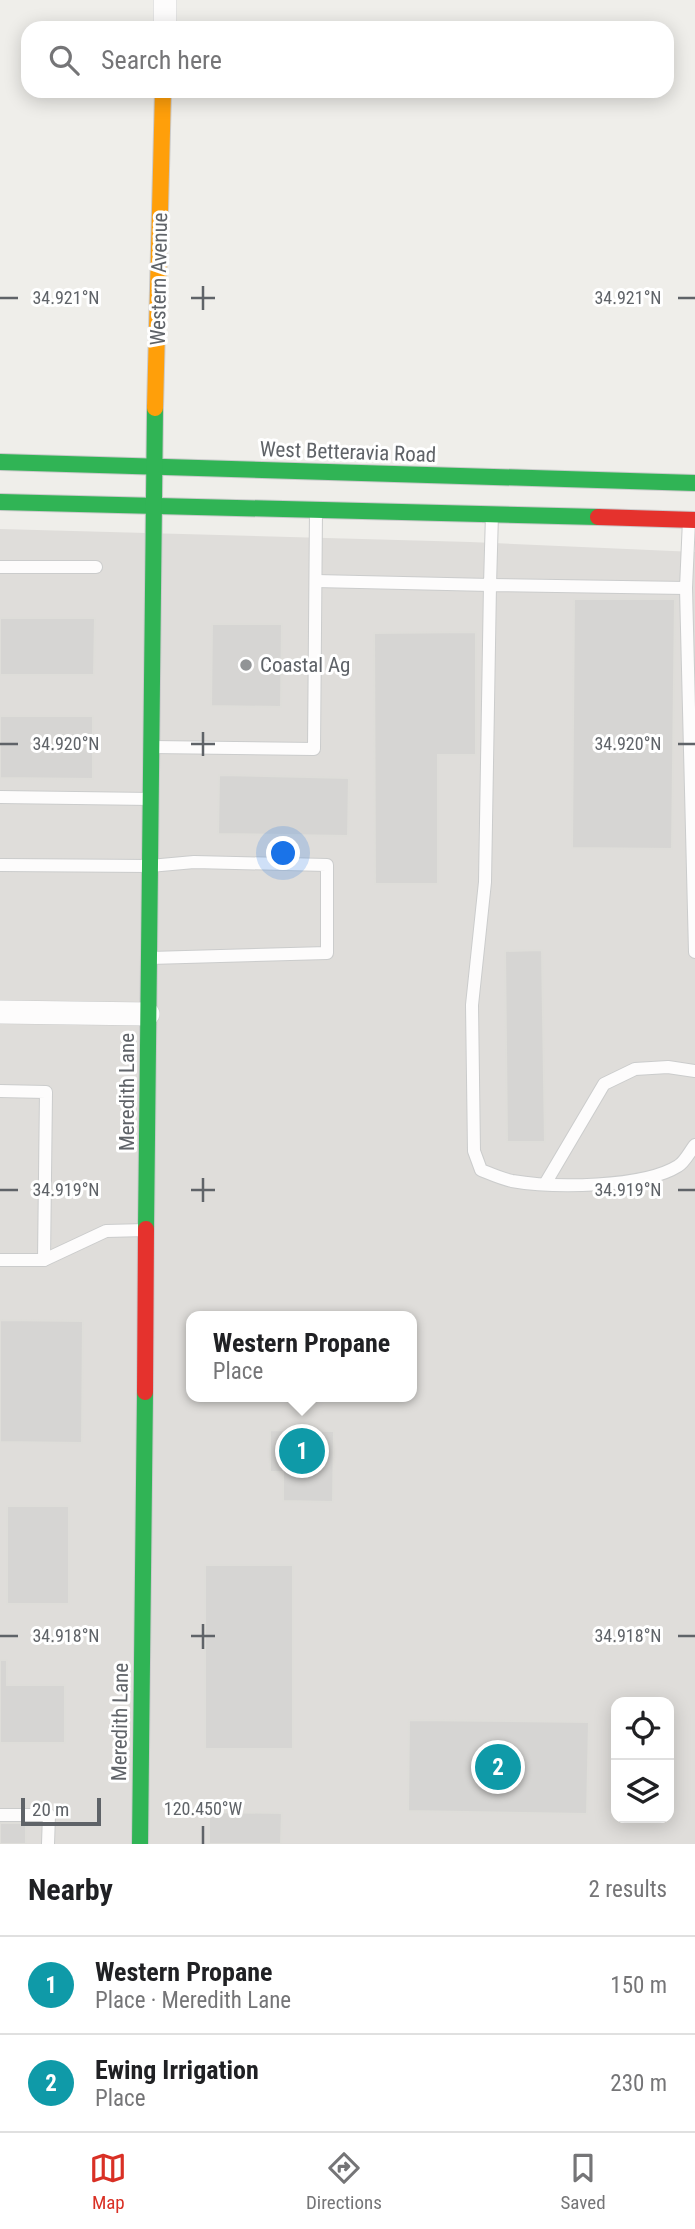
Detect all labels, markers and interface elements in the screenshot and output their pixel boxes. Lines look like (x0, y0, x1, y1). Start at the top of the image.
search box (21, 21, 674, 98)
icon: search (45, 41, 83, 79)
text: Search here (101, 45, 222, 75)
street label: Western Avenue (146, 212, 172, 346)
text: 34.921°N (32, 287, 100, 308)
text: 34.921°N (594, 287, 662, 308)
street label: West Betteravia Road (259, 437, 437, 467)
place label: Coastal Ag (260, 653, 350, 677)
marker: Coastal Ag (238, 657, 254, 673)
text: 34.920°N (32, 733, 100, 754)
text: 34.920°N (594, 733, 662, 754)
your location (266, 836, 300, 870)
street label: Meredith Lane (115, 1033, 139, 1151)
text: 34.919°N (32, 1179, 100, 1200)
text: 34.919°N (594, 1179, 662, 1200)
popup (186, 1311, 417, 1402)
text: Western Propane (213, 1328, 390, 1358)
text: Place (213, 1358, 263, 1385)
pin: 1 (279, 1425, 325, 1477)
text: 34.918°N (32, 1625, 100, 1646)
text: 34.918°N (594, 1625, 662, 1646)
street label: Meredith Lane (107, 1663, 133, 1781)
map controls (611, 1697, 674, 1823)
button: locate (611, 1697, 674, 1760)
pin: 2 (475, 1741, 521, 1793)
button: layers (611, 1760, 674, 1823)
scale bar (21, 1795, 102, 1827)
text: 20 m (32, 1798, 69, 1821)
text: 120.450°W (164, 1798, 243, 1819)
text: Nearby (28, 1872, 113, 1907)
text: 2 results (589, 1876, 667, 1903)
text: Western Propane (95, 1957, 272, 1987)
text: 1 (45, 1972, 57, 1999)
text: 150 m (610, 1972, 667, 1999)
text: Place · Meredith Lane (95, 1987, 291, 2014)
text: Ewing Irrigation (95, 2055, 259, 2085)
text: 2 (45, 2070, 57, 2097)
text: 230 m (610, 2070, 667, 2097)
text: Place (95, 2085, 145, 2112)
tab: Map (89, 2149, 127, 2214)
tab: Directions (306, 2149, 382, 2214)
tab: Saved (560, 2149, 606, 2214)

